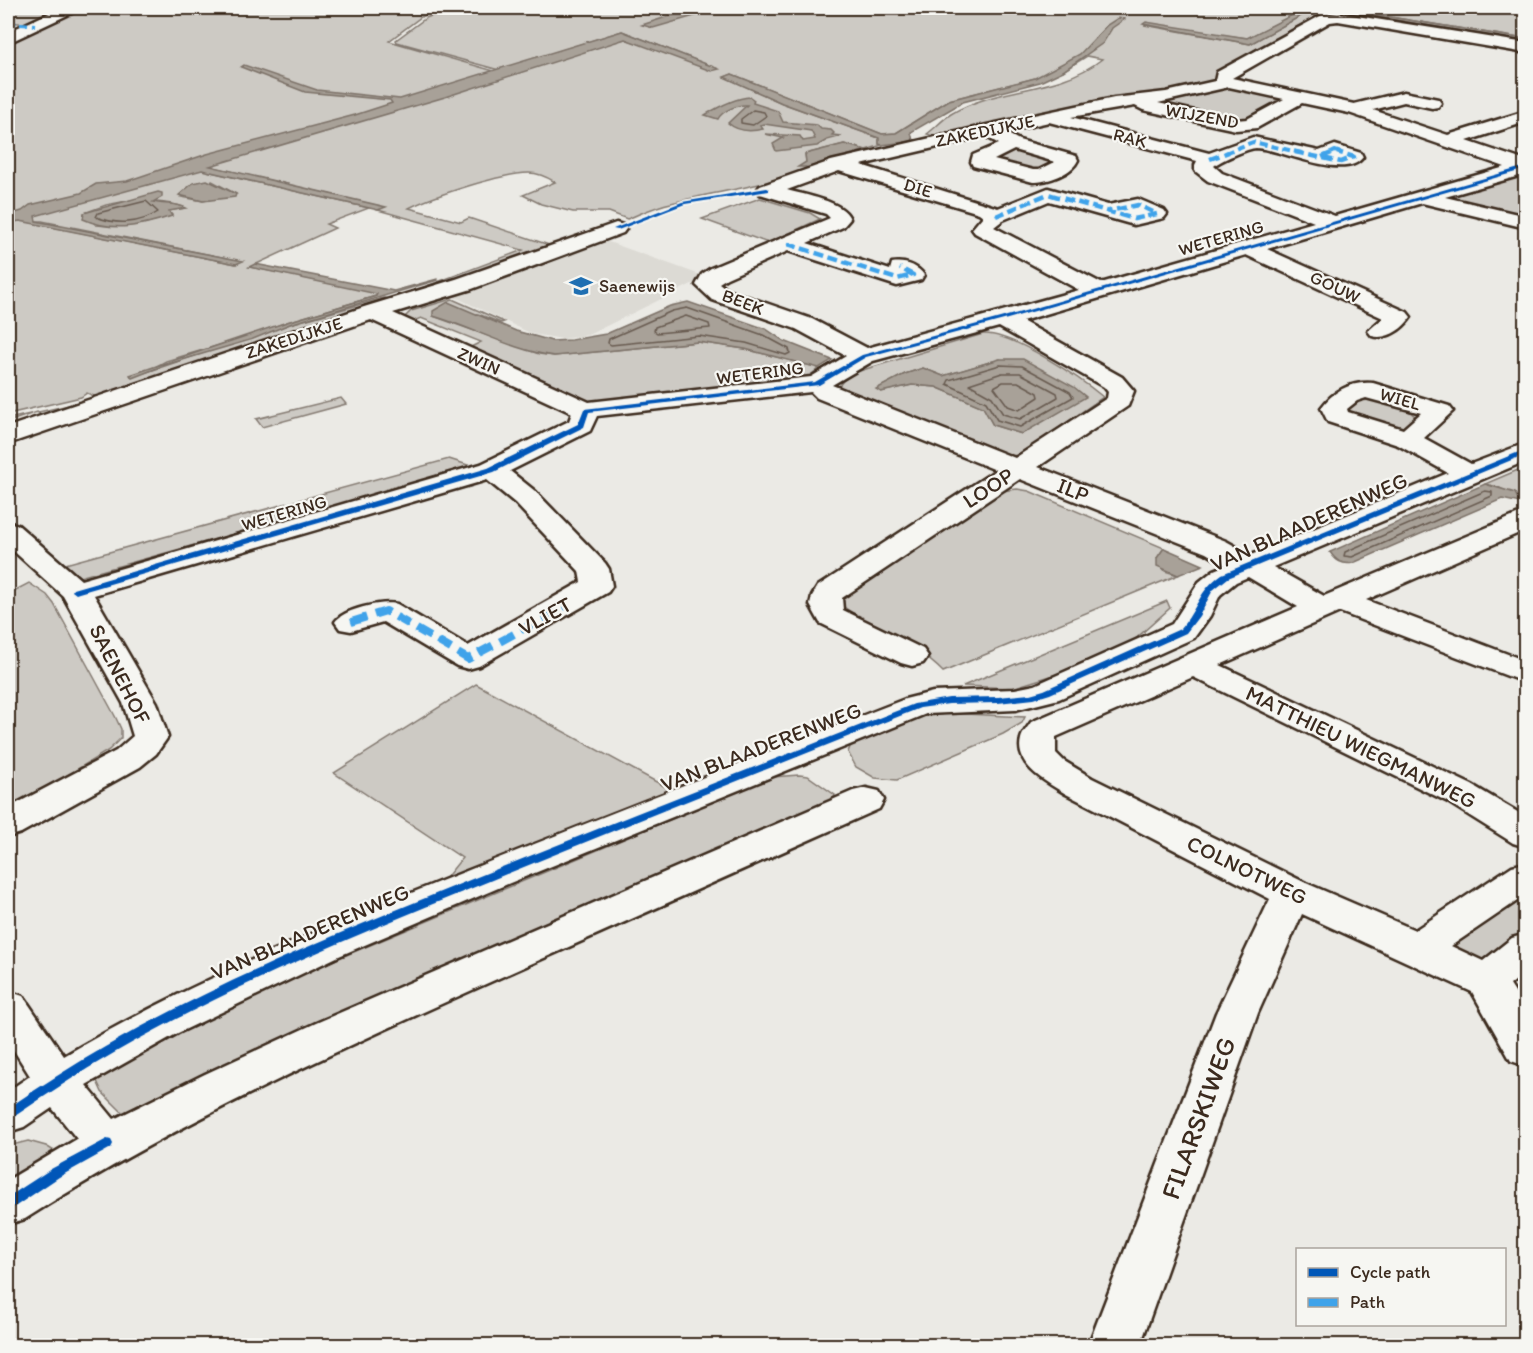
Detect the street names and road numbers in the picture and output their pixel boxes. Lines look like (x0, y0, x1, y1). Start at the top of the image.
street label: WIJZEND (1164, 99, 1240, 133)
street label: ZAKEDIJKJE (934, 110, 1037, 152)
street label: RAK (1111, 123, 1149, 153)
street label: DIE (901, 173, 935, 203)
street label: WETERING (1176, 215, 1266, 261)
street label: GOUW (1306, 266, 1364, 308)
street label: BEEK (719, 284, 767, 320)
street label: ZAKEDIJKJE (243, 312, 345, 364)
street label: ZWIN (454, 342, 504, 380)
street label: WETERING (715, 357, 805, 389)
street label: WIEL (1377, 383, 1423, 415)
street label: LOOP (957, 461, 1019, 514)
street label: VAN BLAADERENWEG (1206, 466, 1412, 578)
street label: ILP (1053, 472, 1093, 509)
street label: WETERING (239, 490, 329, 536)
street label: VLIET (514, 590, 577, 642)
street label: SAENEHOF (83, 620, 157, 729)
street label: MATTHIEU WIEGMANWEG (1241, 679, 1481, 815)
street label: VAN BLAADERENWEG (657, 696, 865, 798)
street label: COLNOTWEG (1182, 829, 1312, 911)
street label: VAN BLAADERENWEG (207, 878, 413, 986)
street label: FILARSKIWEG (1153, 1032, 1243, 1204)

